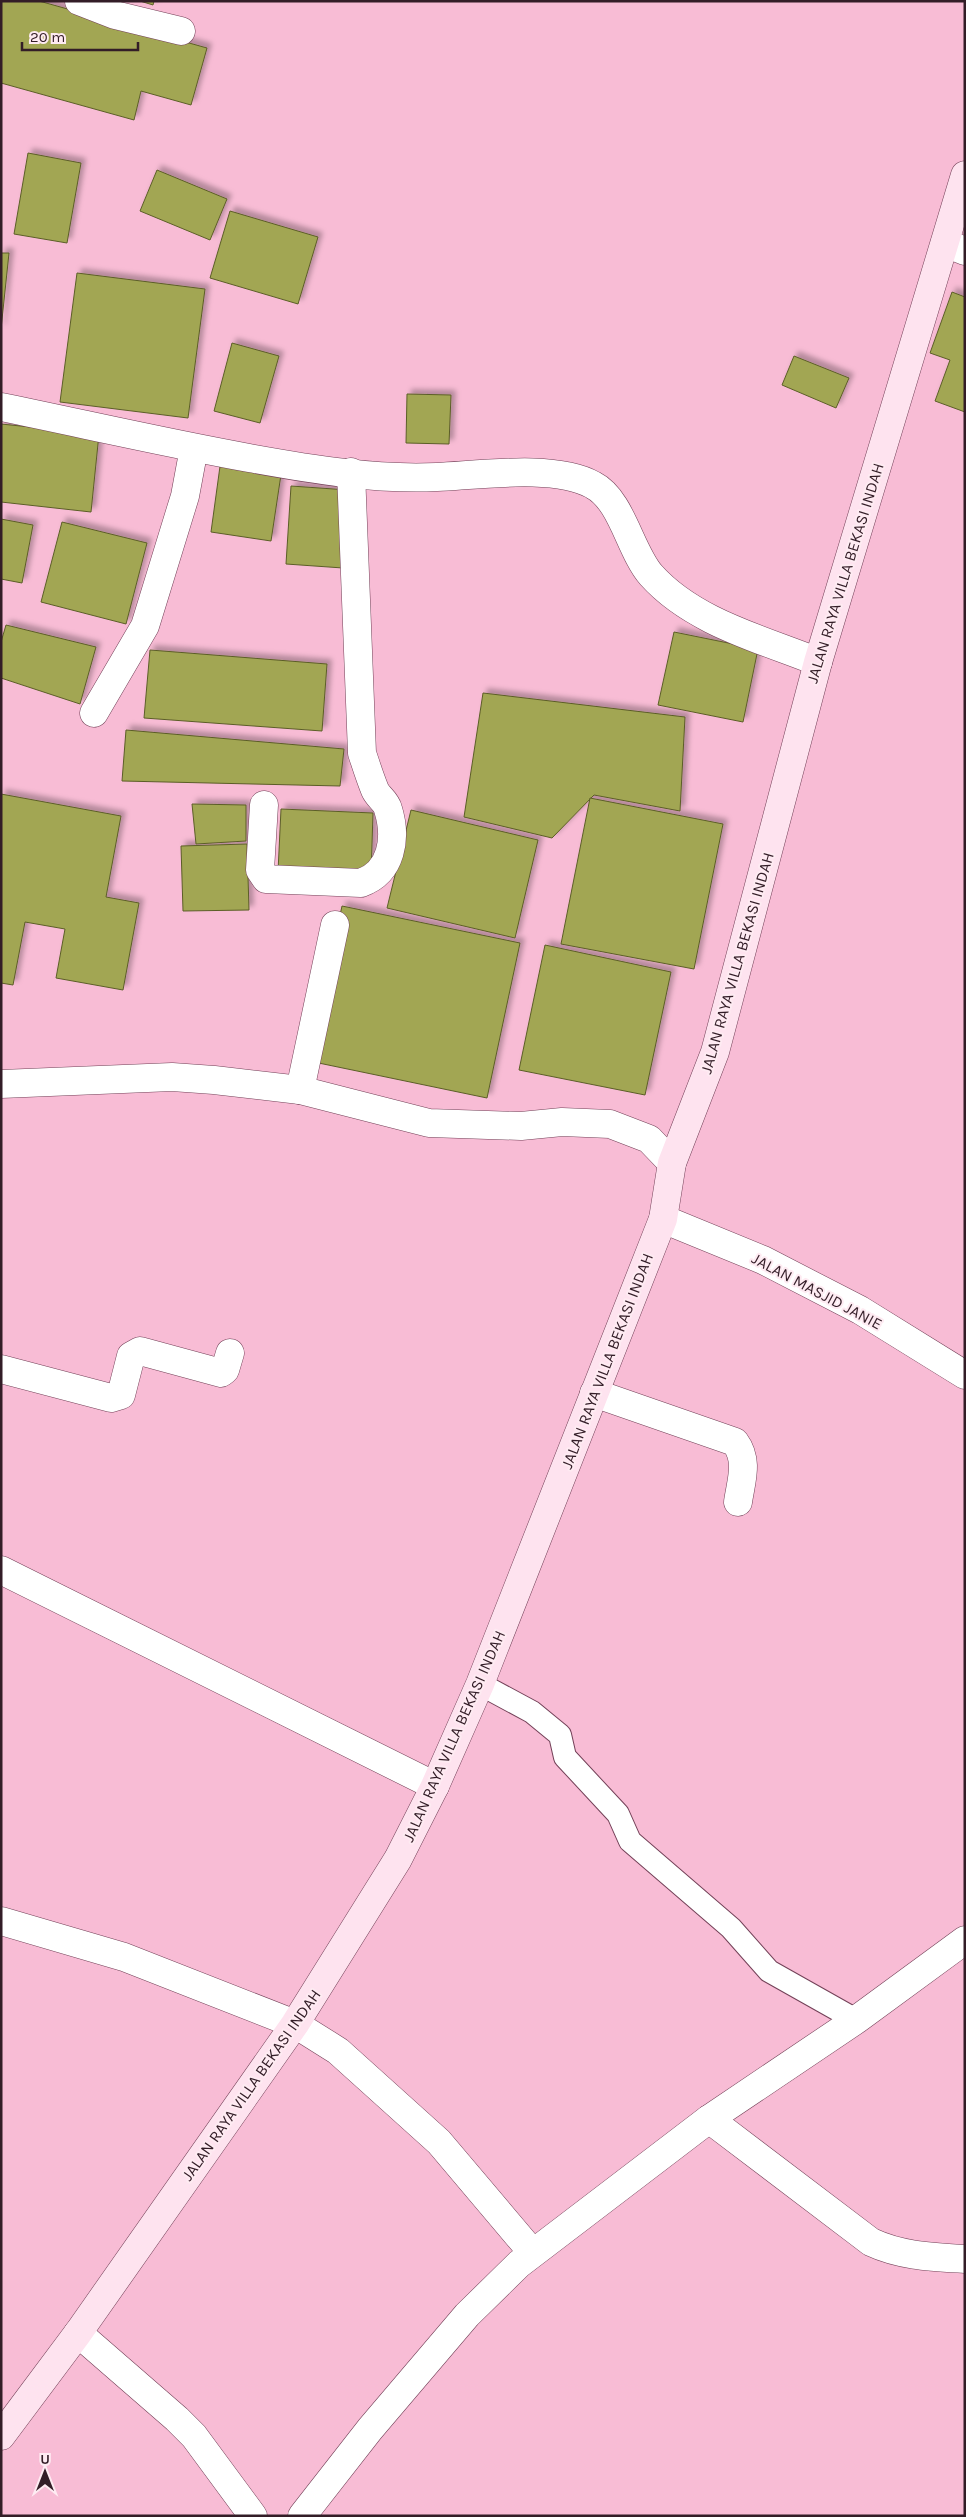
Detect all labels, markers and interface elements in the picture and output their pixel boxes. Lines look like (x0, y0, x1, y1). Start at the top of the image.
scale bar (22, 20, 139, 52)
text: 20 m (30, 28, 65, 46)
street label: JALAN RAYA VILLA BEKASI INDAH (802, 461, 888, 685)
street label: JALAN RAYA VILLA BEKASI INDAH (696, 850, 778, 1076)
street label: JALAN MASJID JANIE (749, 1249, 885, 1333)
street label: JALAN RAYA VILLA BEKASI INDAH (557, 1251, 657, 1471)
street label: JALAN RAYA VILLA BEKASI INDAH (399, 1627, 509, 1845)
street label: JALAN RAYA VILLA BEKASI INDAH (177, 1986, 325, 2184)
north arrow (20, 2447, 70, 2497)
text: U (40, 2451, 50, 2468)

